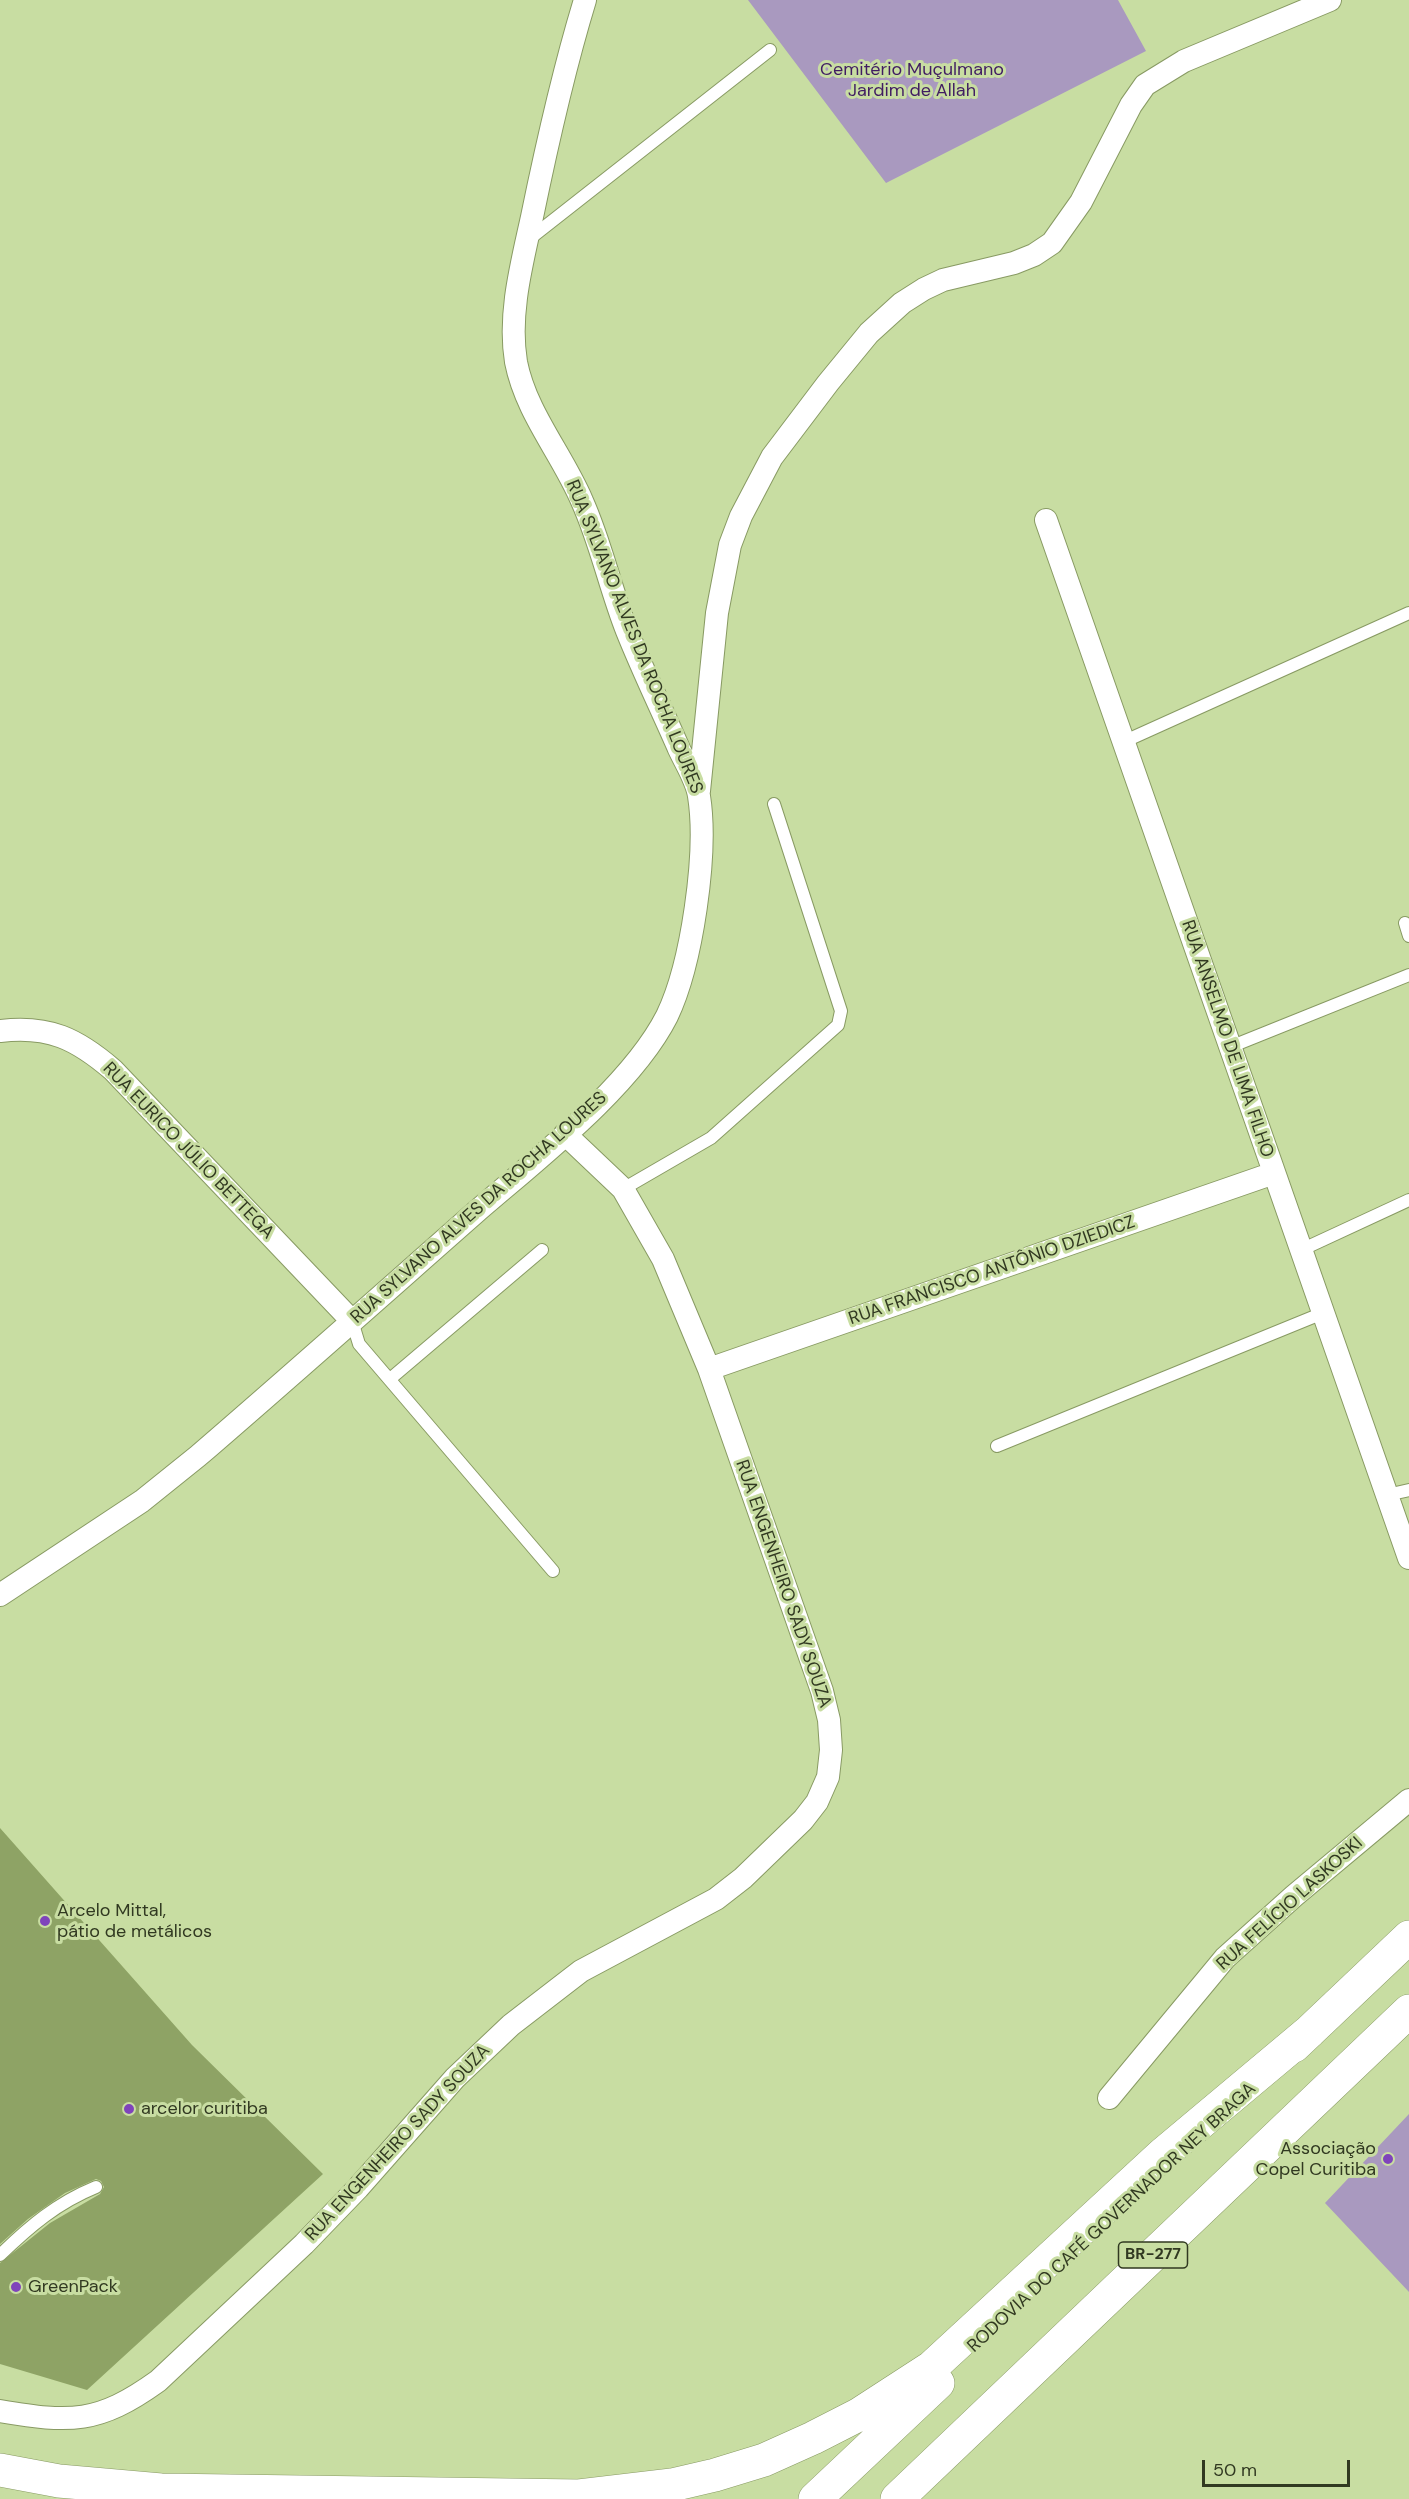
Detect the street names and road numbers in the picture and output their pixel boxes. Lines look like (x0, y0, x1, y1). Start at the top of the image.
street label: RUA SYLVANO ALVES DA ROCHA LOURES (561, 477, 707, 797)
street label: RUA ANSELMO DE LIMA FILHO (1176, 918, 1278, 1160)
street label: RUA EURICO JÚLIO BETTEGA (98, 1058, 278, 1244)
street label: RUA SYLVANO ALVES DA ROCHA LOURES (347, 1087, 611, 1329)
street label: RUA FRANCISCO ANTÔNIO DZIEDICZ (846, 1212, 1138, 1330)
street label: RUA ENGENHEIRO SADY SOUZA (730, 1457, 836, 1711)
street label: RUA FELÍCIO LASKOSKI (1213, 1833, 1367, 1975)
street label: RUA ENGENHEIRO SADY SOUZA (301, 2040, 495, 2246)
street label: RODOVIA DO CAFÉ GOVERNADOR NEY BRAGA (963, 2078, 1261, 2358)
road number: BR-277 (1118, 2242, 1188, 2268)

